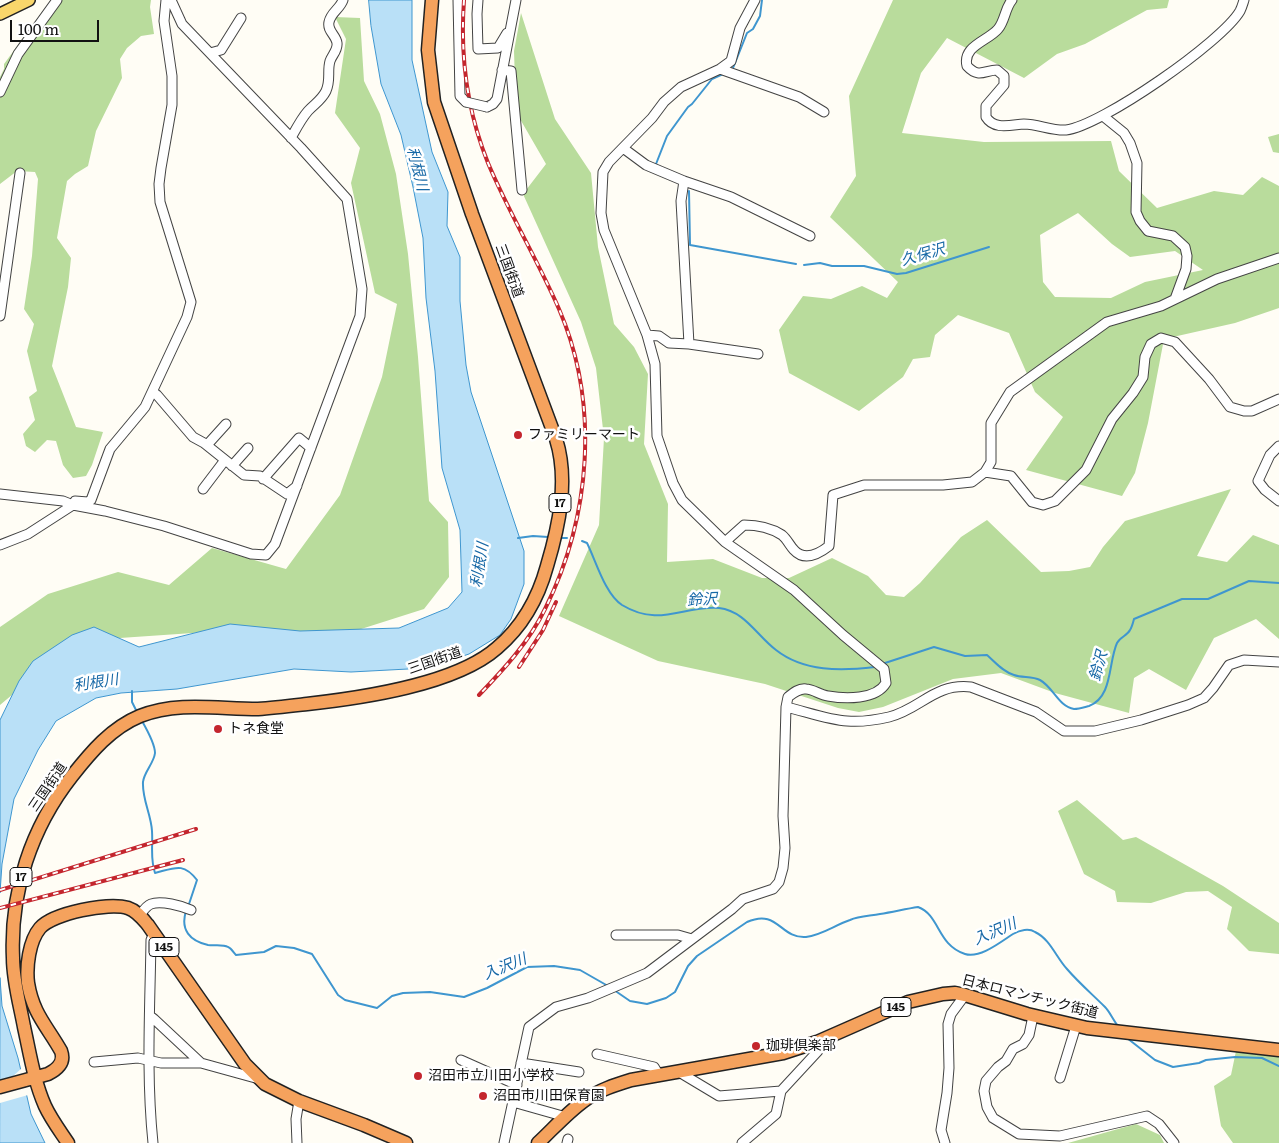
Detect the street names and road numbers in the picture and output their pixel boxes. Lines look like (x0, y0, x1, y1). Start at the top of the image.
street label: 三国街道 (492, 242, 526, 300)
road number: 17 (549, 493, 571, 512)
street label: 三国街道 (406, 644, 464, 678)
street label: 三国街道 (25, 759, 71, 815)
road number: 17 (10, 868, 32, 886)
road number: 145 (149, 938, 179, 956)
street label: 日本ロマンチック街道 (960, 972, 1100, 1022)
road number: 145 (881, 998, 911, 1016)

